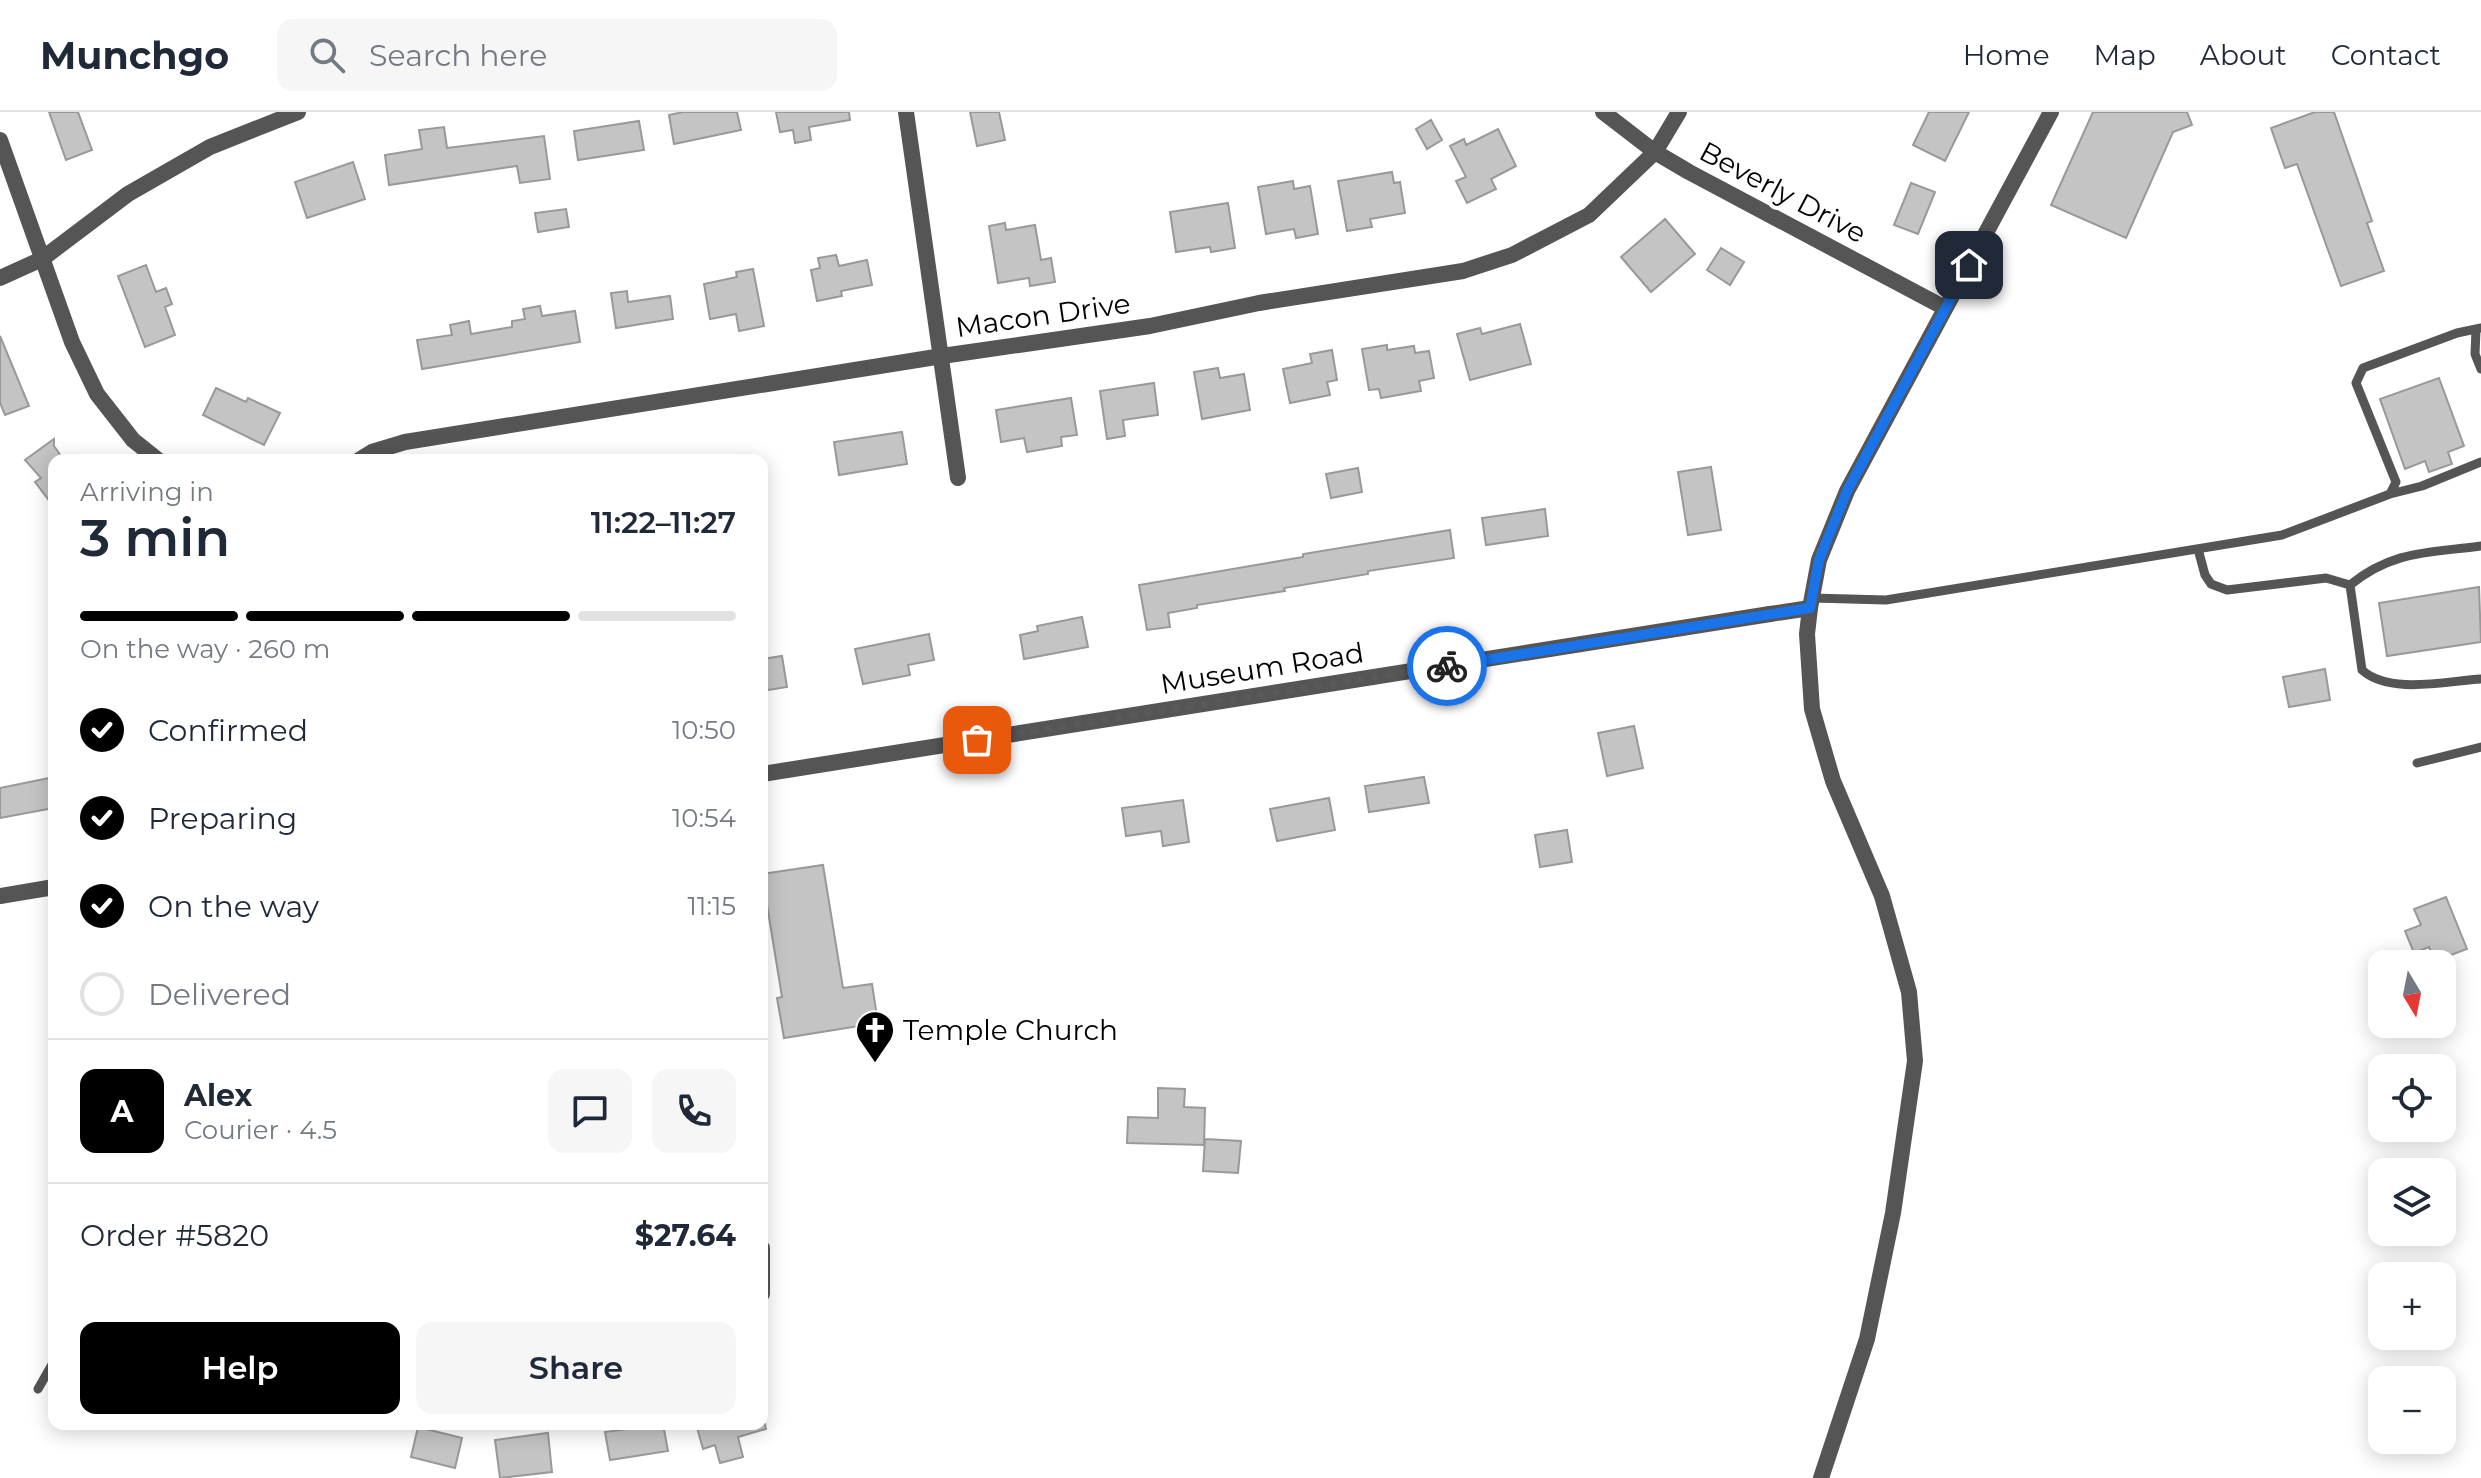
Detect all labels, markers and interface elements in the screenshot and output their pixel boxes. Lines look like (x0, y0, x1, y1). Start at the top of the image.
search box (277, 19, 837, 91)
text: Munchgo (40, 32, 229, 79)
icon: search (305, 33, 349, 77)
text: Search here (369, 37, 547, 74)
text: Home (1963, 38, 2050, 72)
text: Map (2094, 38, 2156, 72)
text: About (2200, 38, 2287, 72)
text: Contact (2331, 38, 2441, 72)
street label: Beverly Drive (1694, 134, 1872, 250)
pin (1935, 231, 2003, 299)
icon: home (1947, 243, 1991, 287)
street label: Macon Drive (954, 286, 1132, 344)
text: Arriving in (80, 476, 214, 508)
text: 11:22–11:27 (591, 504, 736, 541)
text: 3 min (80, 506, 230, 569)
courier (1407, 626, 1487, 706)
text: On the way · 260 m (80, 633, 330, 665)
street label: Museum Road (1158, 635, 1366, 701)
icon: bike (1425, 644, 1469, 688)
pin (943, 706, 1011, 774)
icon: check (80, 708, 124, 752)
text: Confirmed (148, 712, 308, 749)
text: 10:50 (672, 714, 736, 746)
icon: bag (955, 718, 999, 762)
icon: check (80, 796, 124, 840)
text: Preparing (148, 800, 297, 837)
text: 10:54 (672, 802, 736, 834)
icon: check (80, 884, 124, 928)
text: On the way (148, 888, 319, 925)
text: 11:15 (688, 890, 736, 922)
north arrow (2368, 950, 2456, 1038)
map controls (2368, 950, 2456, 1454)
text: Delivered (148, 976, 291, 1013)
church icon: Temple Church (854, 1009, 896, 1064)
place label: Temple Church (903, 1013, 1118, 1047)
button: locate (2368, 1054, 2456, 1142)
button: chat (548, 1069, 632, 1153)
button: phone (652, 1069, 736, 1153)
text: Alex (184, 1077, 252, 1114)
text: A (111, 1093, 133, 1130)
text: Courier · 4.5 (184, 1114, 337, 1146)
button: layers (2368, 1158, 2456, 1246)
text: Order #5820 (80, 1217, 269, 1254)
text: $27.64 (635, 1217, 736, 1254)
button: + (2368, 1262, 2456, 1350)
button: Help (80, 1322, 400, 1414)
button: Share (416, 1322, 736, 1414)
button: − (2368, 1366, 2456, 1454)

